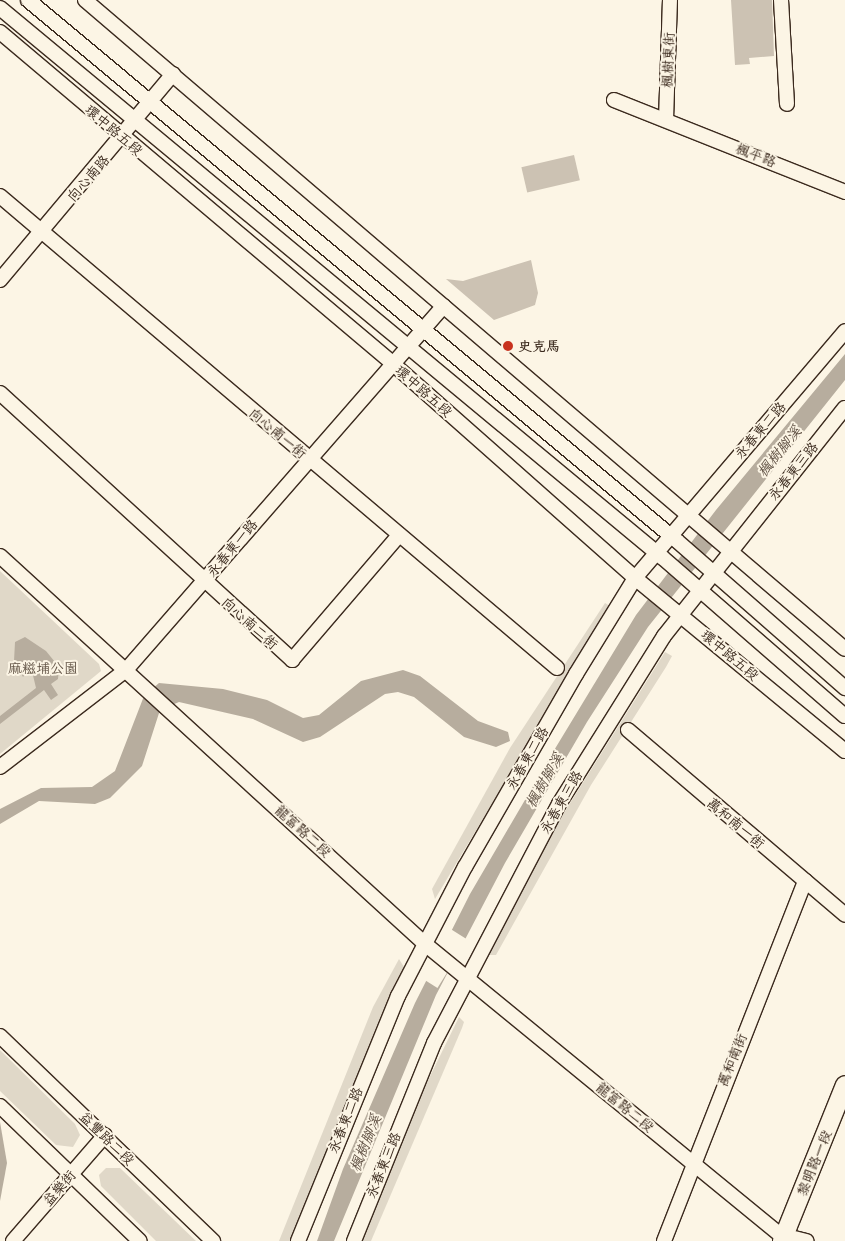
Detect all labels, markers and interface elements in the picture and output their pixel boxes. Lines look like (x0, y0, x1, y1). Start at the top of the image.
street label: 楓樹東街 (659, 32, 677, 88)
street label: 環中路五段 (82, 101, 146, 159)
street label: 楓平路 (733, 140, 779, 170)
street label: 向心南路 (63, 151, 113, 205)
place label: 史克馬 (518, 338, 560, 354)
marker: 史克馬 (502, 340, 514, 352)
street label: 環中路五段 (392, 362, 456, 420)
street label: 永春東二路 (731, 398, 789, 462)
street label: 向心南一街 (246, 404, 310, 462)
water label: 楓樹腳溪 (753, 422, 805, 480)
street label: 永春東三路 (764, 439, 822, 503)
street label: 永春東一路 (203, 516, 261, 580)
street label: 向心南二街 (218, 593, 282, 653)
street label: 環中路五段 (698, 626, 762, 684)
park label: 麻糍埔公園 (8, 660, 78, 676)
street label: 永春東二路 (502, 723, 552, 793)
water label: 楓樹腳溪 (521, 750, 567, 810)
street label: 永春東三路 (536, 767, 586, 837)
street label: 萬和南一街 (704, 794, 768, 852)
street label: 龍富路二段 (271, 801, 335, 861)
street label: 萬和南街 (714, 1031, 750, 1089)
street label: 龍富路二段 (593, 1078, 657, 1136)
street label: 永春東二路 (324, 1084, 366, 1156)
street label: 益豐路二段 (76, 1108, 138, 1168)
water label: 楓樹腳溪 (345, 1112, 385, 1174)
street label: 黎明路一段 (793, 1127, 835, 1199)
street label: 永春東三路 (362, 1129, 404, 1201)
street label: 益樂街 (39, 1167, 79, 1209)

